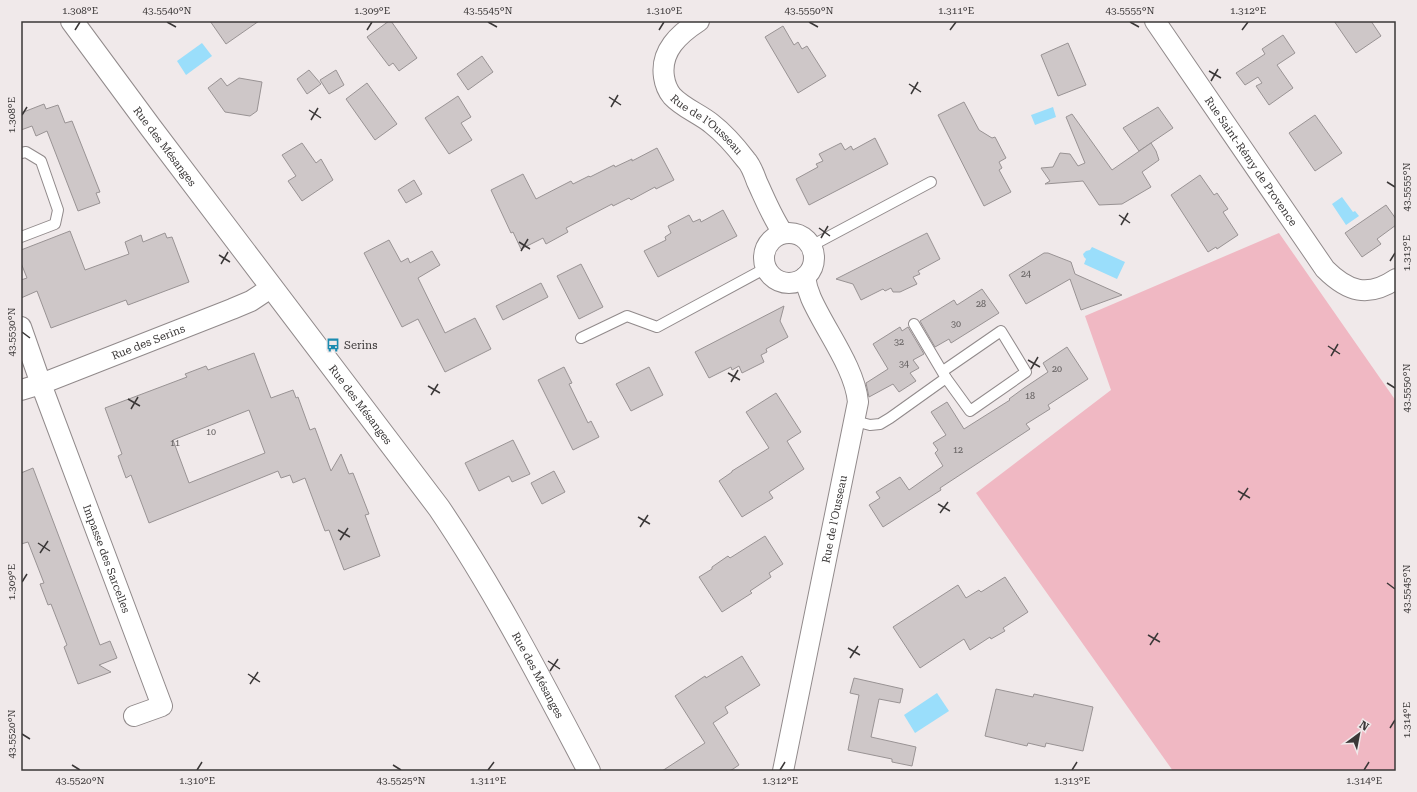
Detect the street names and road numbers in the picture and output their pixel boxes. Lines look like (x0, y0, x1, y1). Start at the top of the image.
street label: Rue de l'Ousseau (668, 92, 746, 157)
street label: Rue Saint-Rémy de Provence (1202, 94, 1300, 228)
street label: Rue des Mésanges (131, 104, 199, 189)
street label: Rue des Serins (110, 322, 187, 362)
street label: Rue des Mésanges (326, 362, 395, 447)
street label: Rue de l'Ousseau (819, 474, 849, 564)
street label: Impasse des Sarcelles (80, 503, 133, 615)
street label: Rue des Mésanges (509, 630, 566, 720)

